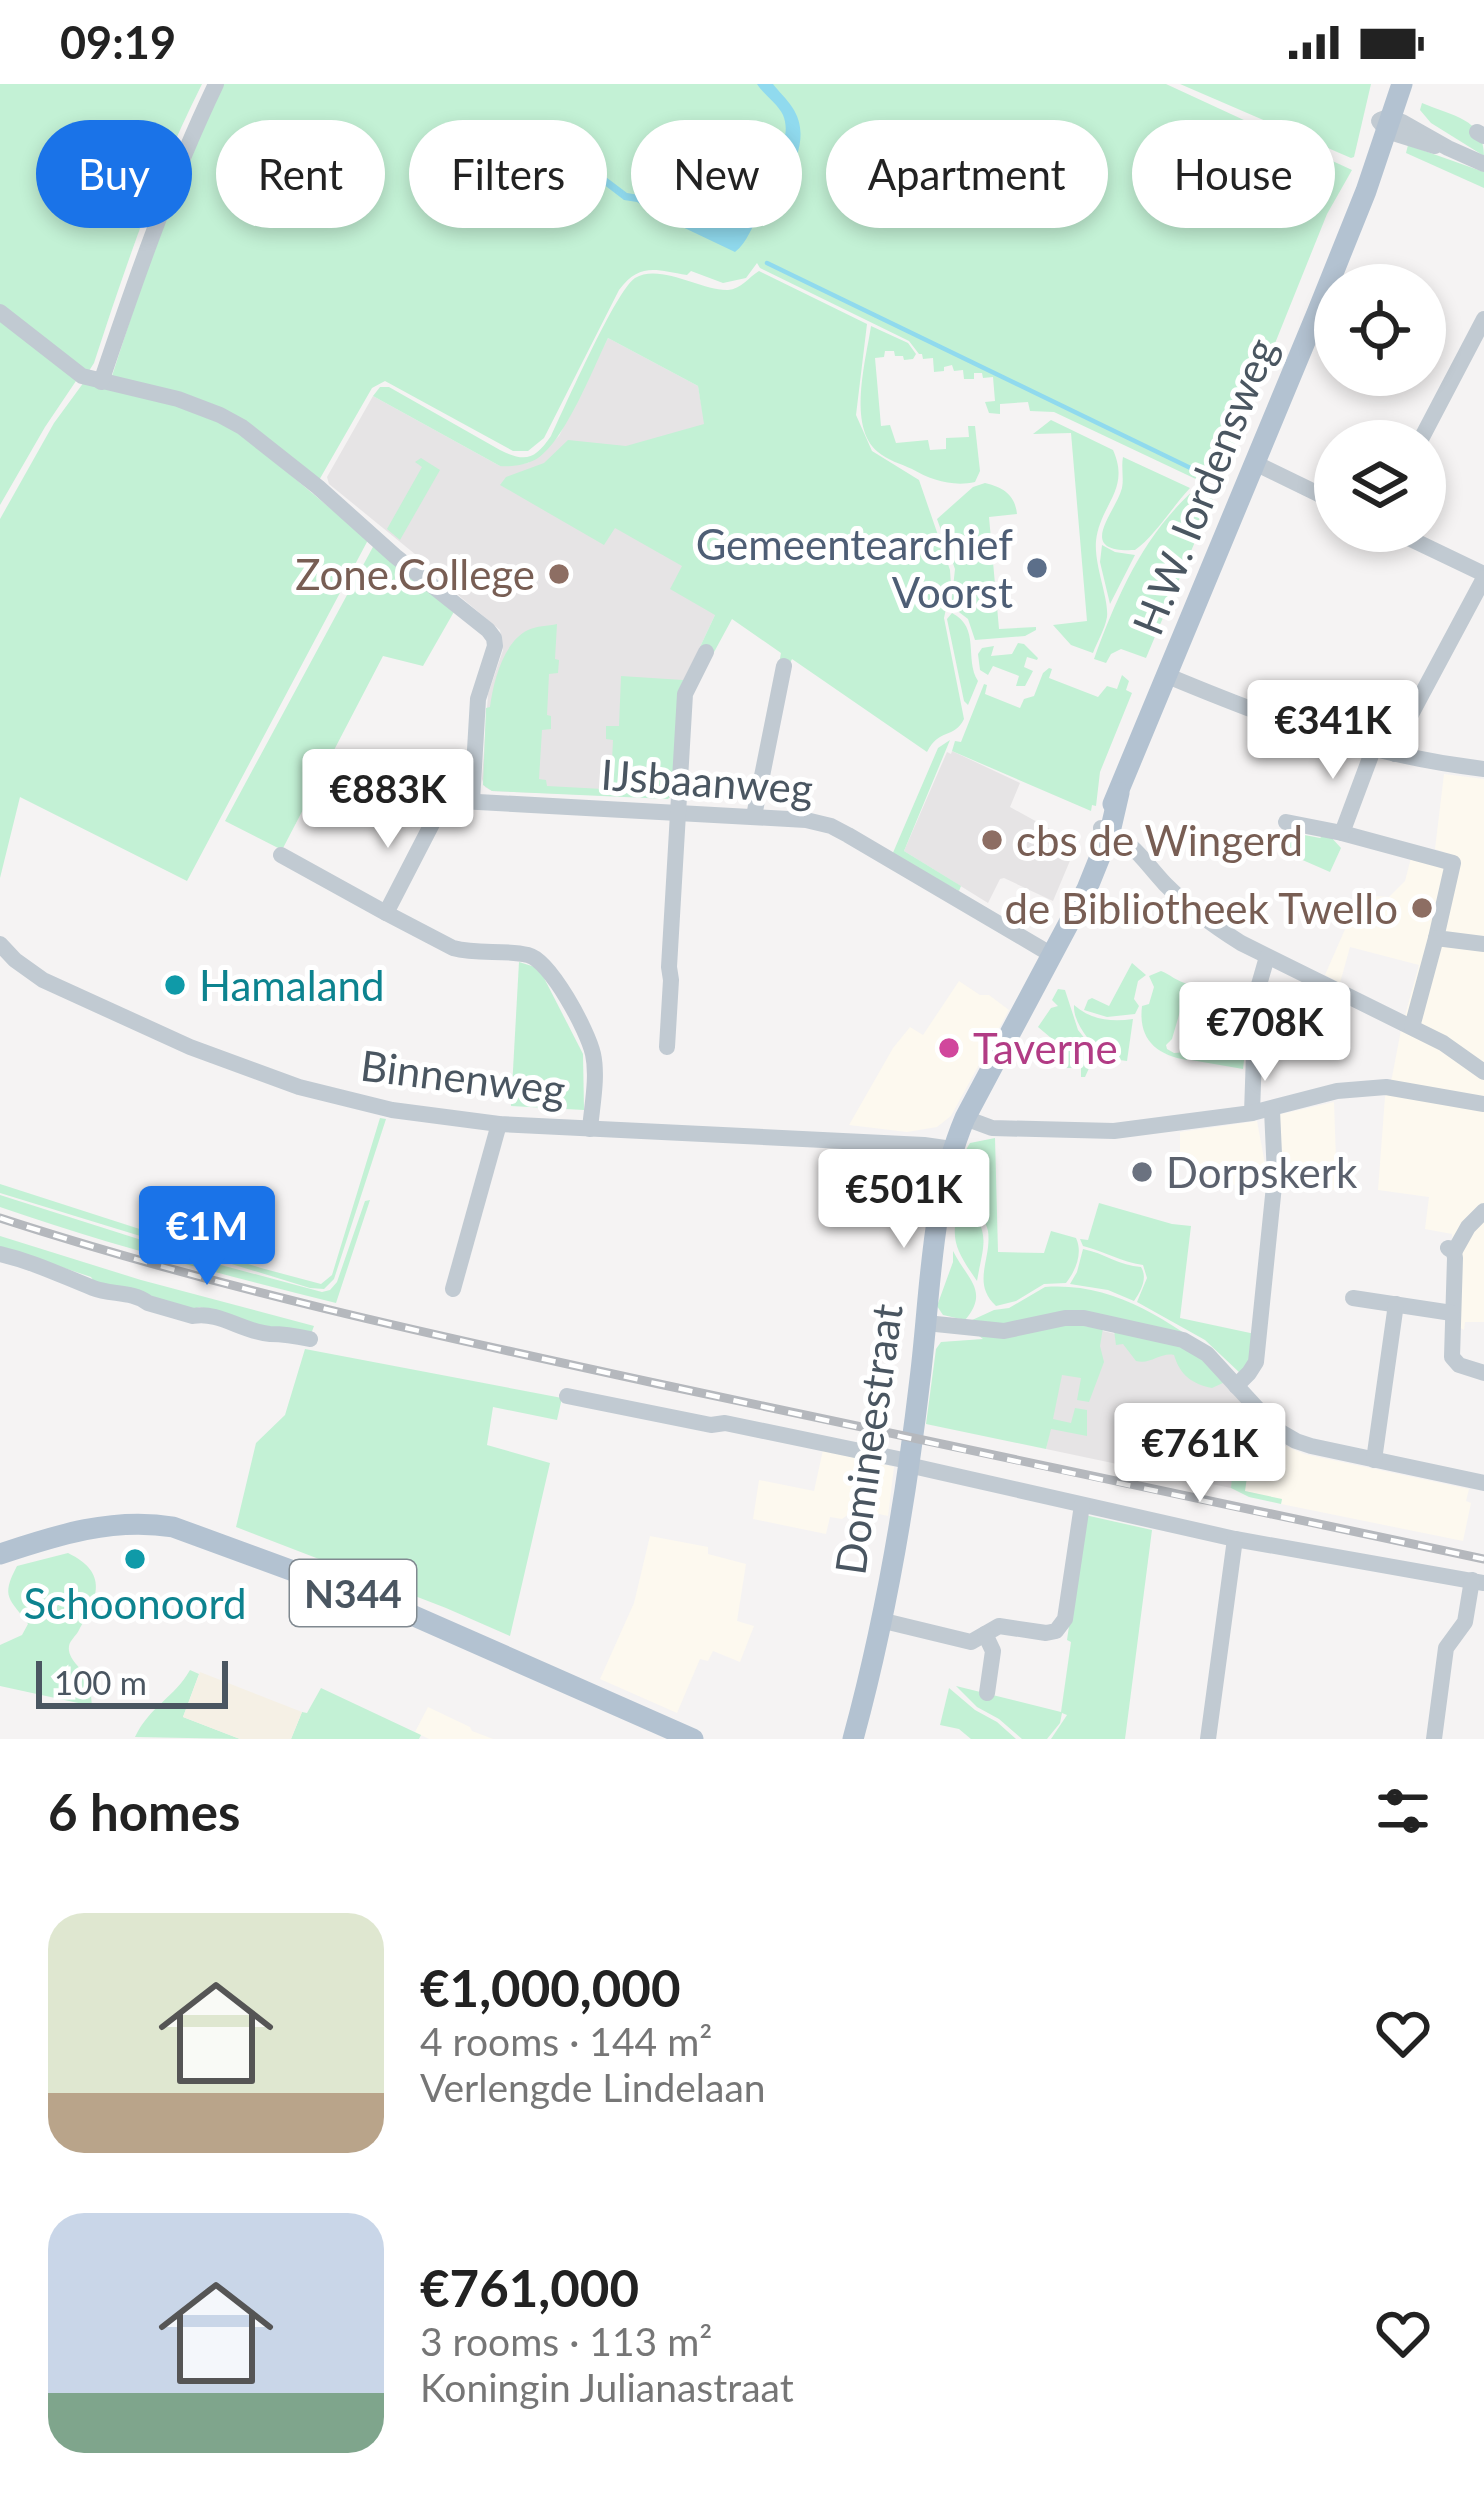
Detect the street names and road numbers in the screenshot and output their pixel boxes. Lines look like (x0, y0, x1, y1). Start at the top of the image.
street label: H.W. Iordensweg (1122, 331, 1286, 641)
street label: IJsbaanweg (599, 749, 815, 813)
street label: Binnenweg (358, 1040, 568, 1114)
street label: Domineestraat (824, 1301, 912, 1577)
road number: N344 (290, 1560, 416, 1626)

